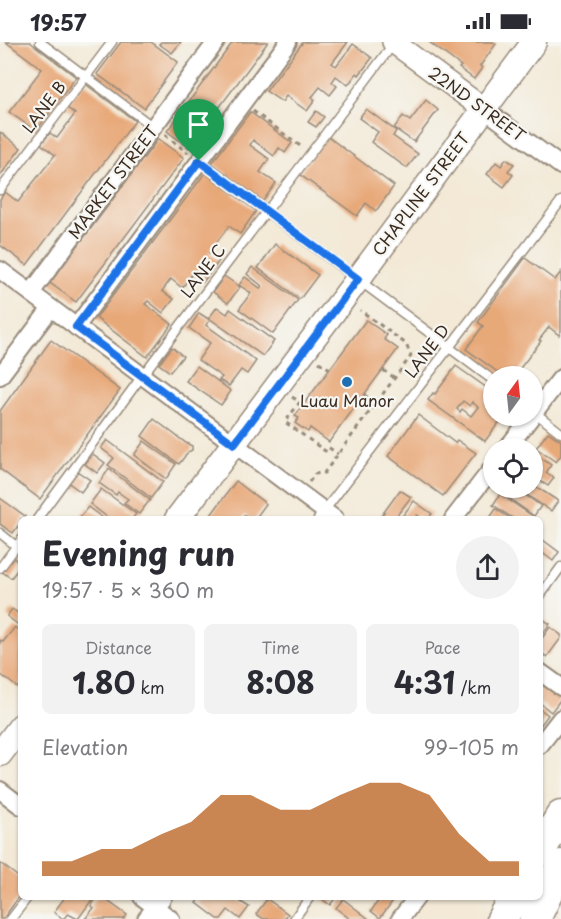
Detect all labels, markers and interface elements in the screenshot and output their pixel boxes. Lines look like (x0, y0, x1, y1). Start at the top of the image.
text: 19:57 (30, 5, 86, 38)
street label: 22ND STREET (424, 60, 531, 147)
street label: LANE B (16, 75, 71, 138)
pin (173, 99, 224, 161)
icon: arrive (182, 108, 215, 141)
street label: MARKET STREET (61, 120, 163, 243)
street label: CHAPLINE STREET (366, 127, 475, 260)
street label: LANE C (174, 239, 230, 302)
street label: LANE D (398, 319, 454, 382)
north arrow (483, 366, 543, 426)
map controls (483, 366, 543, 498)
marker: Luau Manor (340, 375, 354, 389)
place label: Luau Manor (300, 388, 395, 412)
button: locate (483, 438, 543, 498)
text: Evening run (42, 527, 235, 577)
button: share (456, 536, 519, 599)
text: 19:57 · 5 × 360 m (42, 575, 214, 605)
text: Distance (85, 635, 152, 659)
text: Time (262, 635, 299, 659)
text: Pace (424, 635, 461, 659)
text: 1.80 (72, 659, 135, 704)
text: 8:08 (246, 659, 315, 704)
text: 4:31 (394, 659, 455, 704)
text: km (135, 675, 165, 699)
text: /km (455, 675, 491, 699)
text: Elevation (42, 732, 128, 762)
text: 99–105 m (424, 732, 519, 762)

